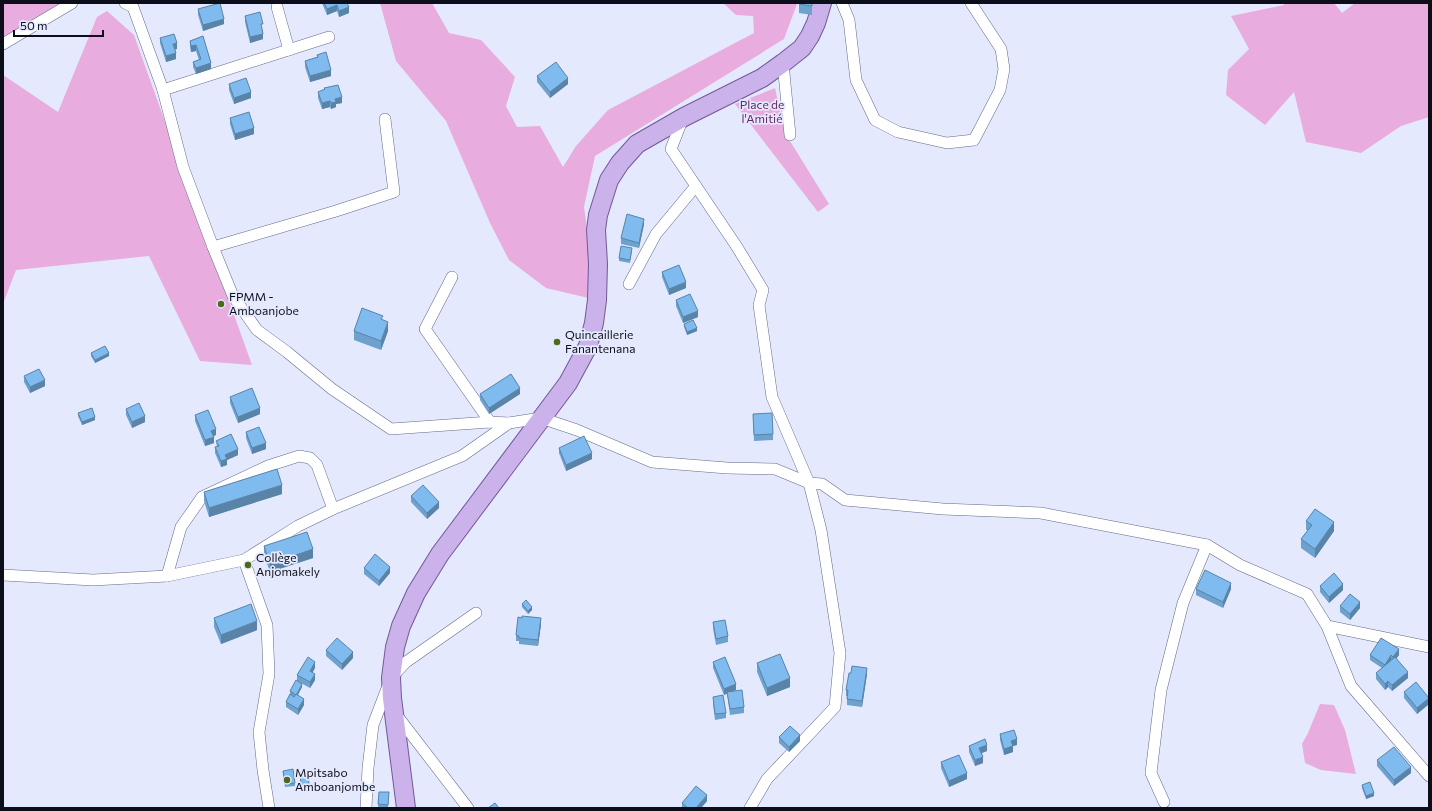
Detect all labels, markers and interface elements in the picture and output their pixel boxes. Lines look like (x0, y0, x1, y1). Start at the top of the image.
scale bar (14, 12, 103, 38)
text: 50 m (20, 18, 48, 32)
park label: Place de l'Amitié (740, 97, 784, 125)
place label: FPMM - Amboanjobe (229, 289, 299, 317)
marker: FPMM - Amboanjobe (216, 299, 226, 309)
place label: Quincaillerie Fanantenana (565, 327, 635, 355)
marker: Quincaillerie Fanantenana (552, 337, 562, 347)
place label: Collège Anjomakely (256, 550, 320, 578)
marker: Collège Anjomakely (243, 560, 253, 570)
place label: Mpitsabo Amboanjombe (295, 765, 375, 793)
marker: Mpitsabo Amboanjombe (282, 775, 292, 785)

